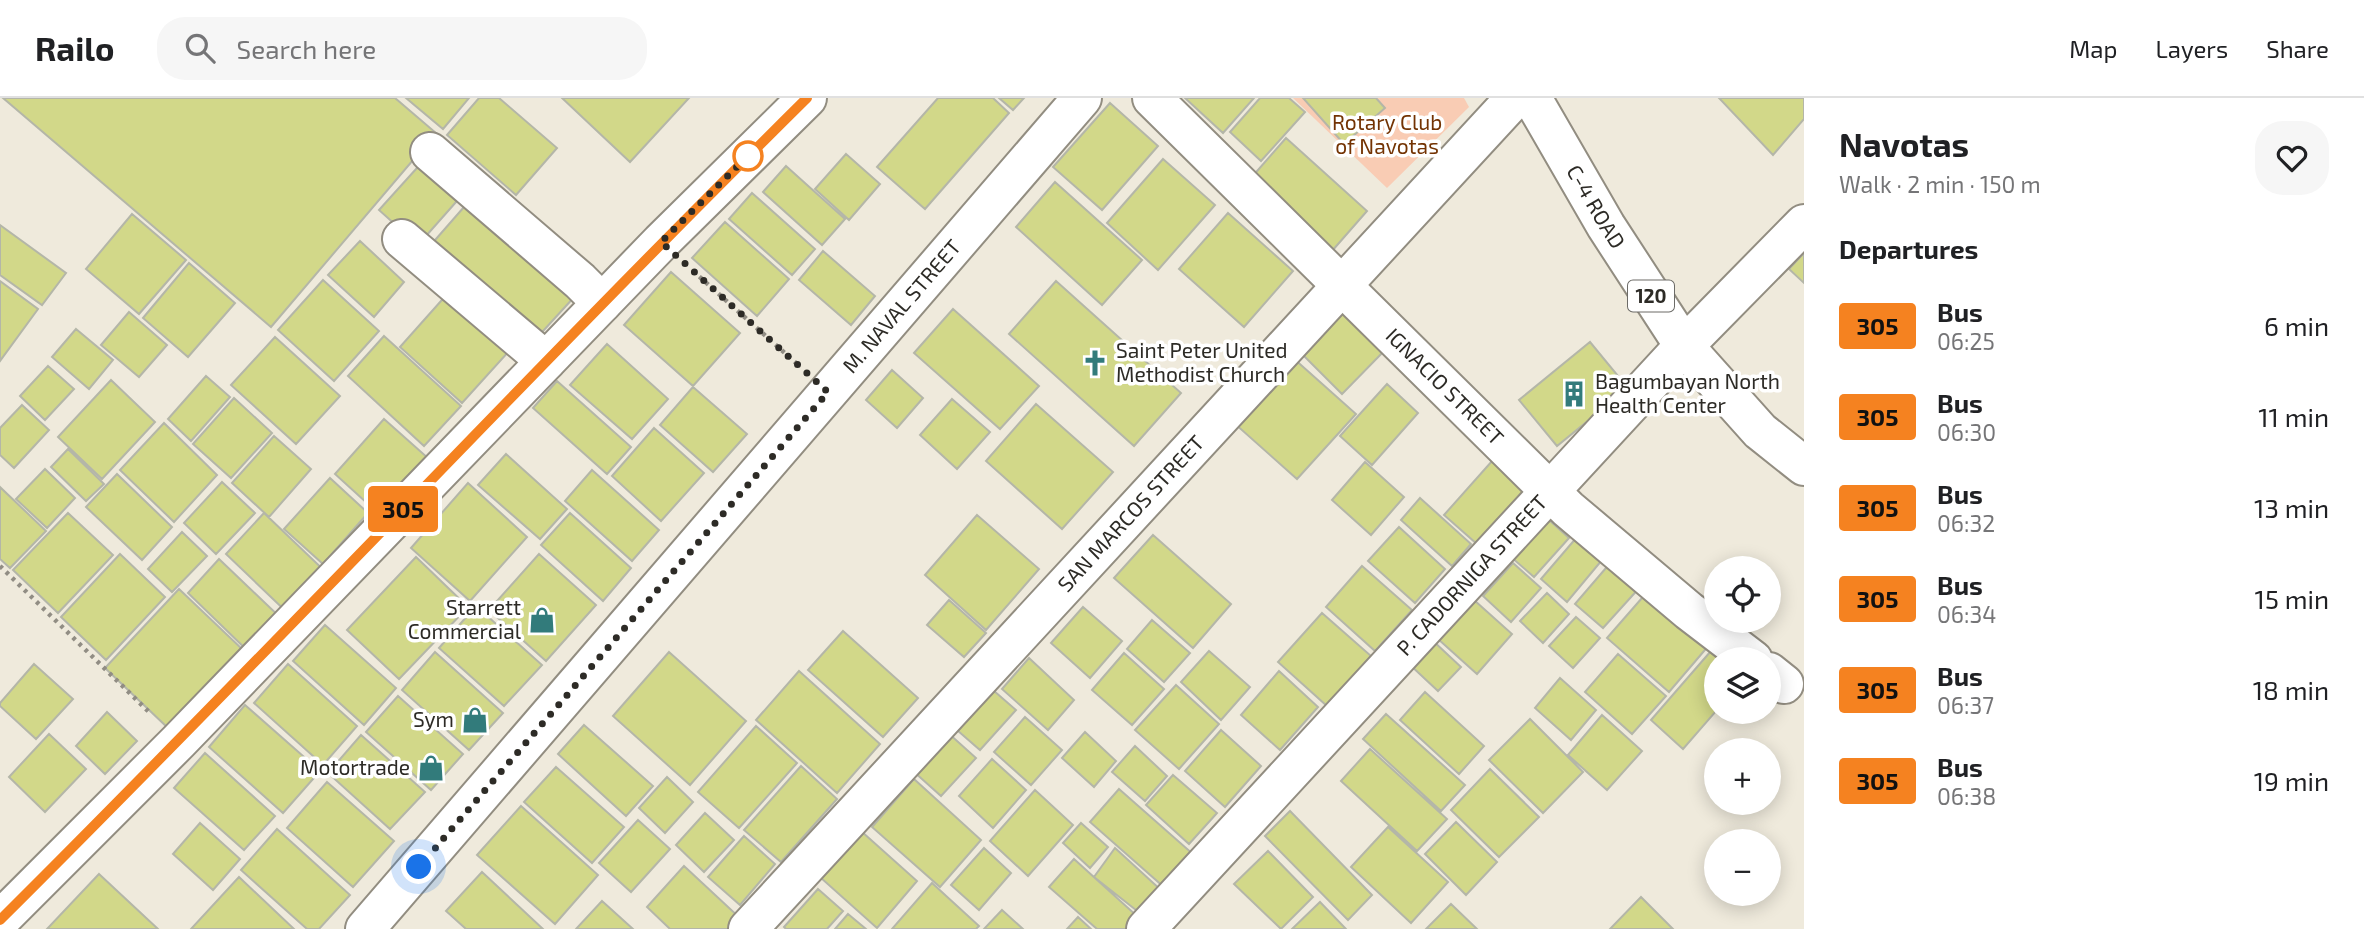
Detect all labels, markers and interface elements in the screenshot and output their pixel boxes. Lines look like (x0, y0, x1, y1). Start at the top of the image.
search box (157, 17, 647, 80)
text: Railo (35, 28, 115, 68)
icon: search (181, 29, 219, 67)
text: Search here (237, 33, 376, 64)
text: Map (2069, 34, 2117, 63)
text: Layers (2155, 34, 2228, 63)
text: Share (2266, 34, 2329, 63)
park label: Rotary Club of Navotas (1332, 109, 1442, 158)
button: heart (2255, 121, 2329, 195)
text: Navotas (1839, 124, 1969, 164)
unlabelled marker (733, 141, 763, 171)
street label: C-4 ROAD (1562, 160, 1631, 253)
text: Walk · 2 min · 150 m (1839, 170, 2041, 198)
text: Departures (1839, 233, 1978, 264)
street label: M. NAVAL STREET (837, 234, 965, 377)
road number: 120 (1628, 280, 1674, 312)
text: Bus (1937, 296, 1983, 327)
text: 6 min (2264, 310, 2329, 341)
text: 305 (1857, 311, 1899, 340)
street label: IGNACIO STREET (1381, 322, 1509, 449)
text: 06:25 (1937, 327, 1995, 355)
place label: Saint Peter United Methodist Church (1116, 337, 1288, 386)
church icon: Saint Peter United Methodist Church (1080, 348, 1110, 378)
place label: Bagumbayan North Health Center (1595, 368, 1780, 417)
building icon: Bagumbayan North Health Center (1559, 379, 1589, 409)
text: Bus (1937, 387, 1983, 418)
text: 11 min (2258, 401, 2329, 432)
text: 305 (1857, 402, 1899, 431)
text: 06:30 (1937, 418, 1996, 446)
street label: SAN MARCOS STREET (1052, 429, 1208, 596)
text: Bus (1937, 478, 1983, 509)
line badge: 305 (363, 486, 443, 532)
street label: P. CADORNIGA STREET (1391, 489, 1551, 660)
text: 13 min (2254, 492, 2329, 523)
text: 305 (1857, 493, 1899, 522)
text: 305 (382, 494, 424, 523)
text: 06:32 (1937, 509, 1995, 537)
map controls (1704, 556, 1781, 906)
button: locate (1704, 556, 1781, 633)
text: Bus (1937, 569, 1983, 600)
text: 15 min (2255, 583, 2329, 614)
text: 305 (1857, 584, 1899, 613)
place label: Starrett Commercial (408, 594, 522, 643)
text: 06:34 (1937, 600, 1996, 628)
shop icon: Starrett Commercial (527, 605, 557, 635)
button: layers (1704, 647, 1781, 724)
text: Bus (1937, 660, 1983, 691)
text: 18 min (2253, 674, 2329, 705)
text: 305 (1857, 675, 1899, 704)
text: 06:37 (1937, 691, 1994, 719)
shop icon: Sym (460, 705, 490, 735)
place label: Sym (413, 706, 454, 731)
button: + (1704, 738, 1781, 815)
text: Bus (1937, 751, 1983, 782)
shop icon: Motortrade (416, 753, 446, 783)
place label: Motortrade (300, 754, 410, 779)
text: 19 min (2254, 765, 2329, 796)
text: 305 (1857, 766, 1899, 795)
text: 06:38 (1937, 782, 1996, 810)
button: − (1704, 829, 1781, 906)
your location (401, 849, 436, 884)

